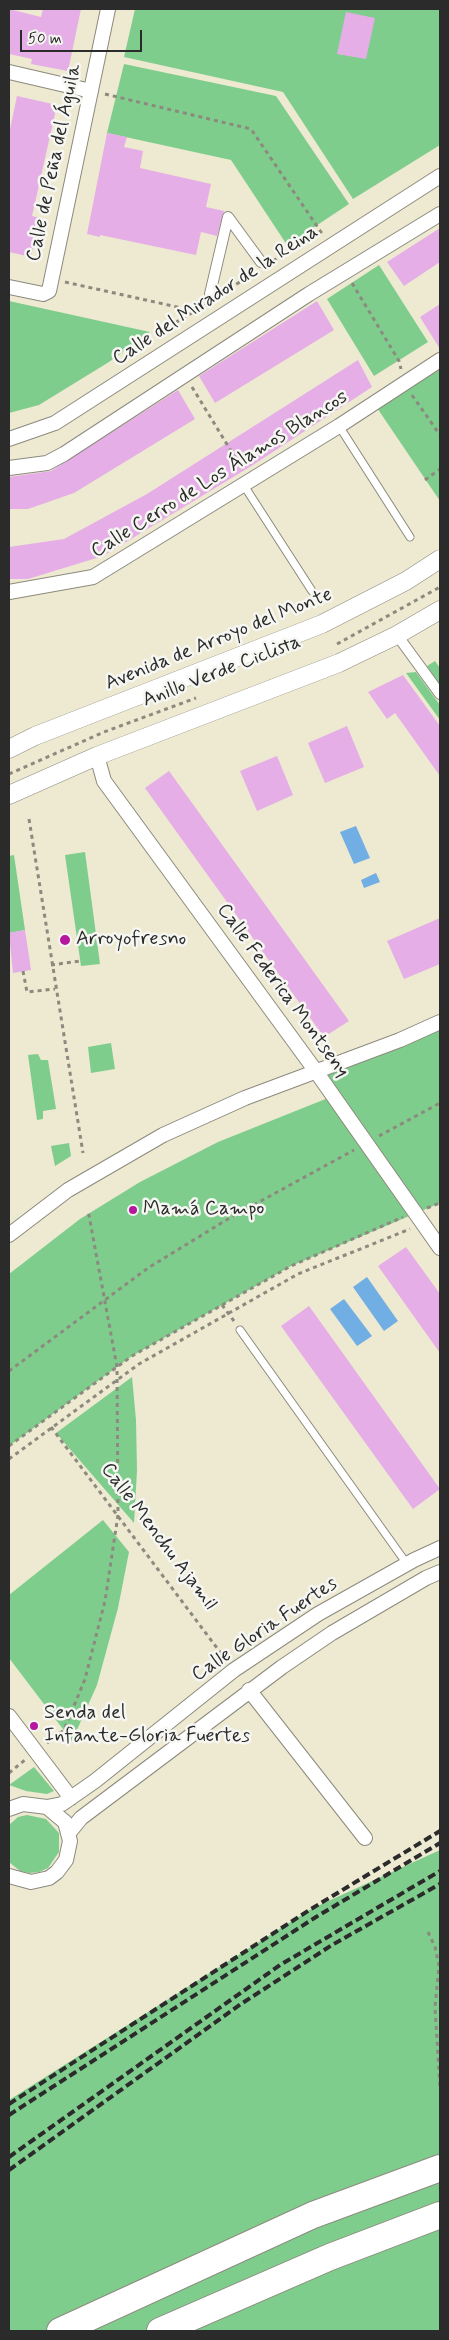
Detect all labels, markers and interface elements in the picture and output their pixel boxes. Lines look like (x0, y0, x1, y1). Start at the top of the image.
scale bar (22, 20, 145, 52)
text: 50 m (28, 29, 62, 49)
street label: Calle de Peña del Águila (22, 62, 88, 264)
street label: Calle del Mirador de la Reina (109, 221, 323, 371)
street label: Calle Cerro de Los Álamos Blancos (87, 386, 353, 564)
street label: Avenida de Arroyo del Monte (102, 583, 336, 697)
street label: Anillo Verde Ciclista (140, 631, 304, 713)
street label: Calle Federica Montseny (211, 899, 353, 1083)
place label: Arroyofresno (76, 928, 186, 952)
marker: Arroyofresno (58, 933, 72, 947)
place label: Mamá Campo (143, 1198, 264, 1222)
marker: Mamá Campo (127, 1204, 139, 1216)
street label: Calle Menchu Ajamil (95, 1459, 221, 1615)
street label: Calle Gloria Fuertes (188, 1572, 342, 1688)
place label: Senda del Infante-Gloria Fuertes (44, 1702, 250, 1749)
marker: Senda del Infante-Gloria Fuertes (28, 1720, 40, 1732)

